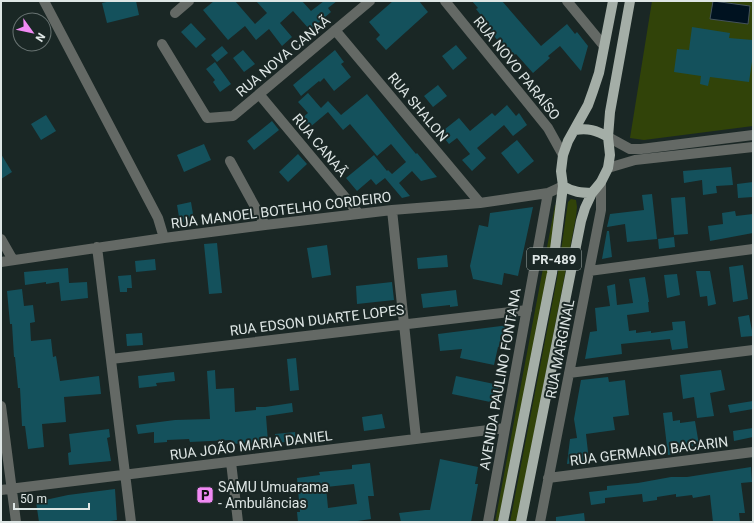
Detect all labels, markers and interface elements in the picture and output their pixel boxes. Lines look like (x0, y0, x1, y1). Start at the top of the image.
street label: RUA NOVA CANAÃ (232, 11, 333, 100)
north arrow (12, 12, 52, 52)
street label: RUA NOVO PARAÍSO (470, 13, 564, 123)
text: N (32, 30, 48, 44)
street label: RUA SHALON (385, 70, 451, 144)
street label: RUA CANAÃ (289, 110, 352, 180)
street label: RUA MANOEL BOTELHO CORDEIRO (170, 189, 392, 231)
road number: PR-489 (527, 248, 581, 270)
street label: AVENIDA PAULINO FONTANA (476, 287, 524, 471)
street label: RUA MARGINAL (543, 298, 578, 400)
street label: RUA EDSON DUARTE LOPES (229, 301, 405, 339)
street label: RUA JOÃO MARIA DANIEL (169, 426, 334, 463)
street label: RUA GERMANO BACARIN (569, 433, 729, 469)
place label: SAMU Umuarama - Ambulâncias (218, 479, 329, 511)
scale bar (14, 485, 89, 511)
parking icon: SAMU Umuarama - Ambulâncias (195, 485, 215, 505)
text: 50 m (20, 492, 47, 506)

